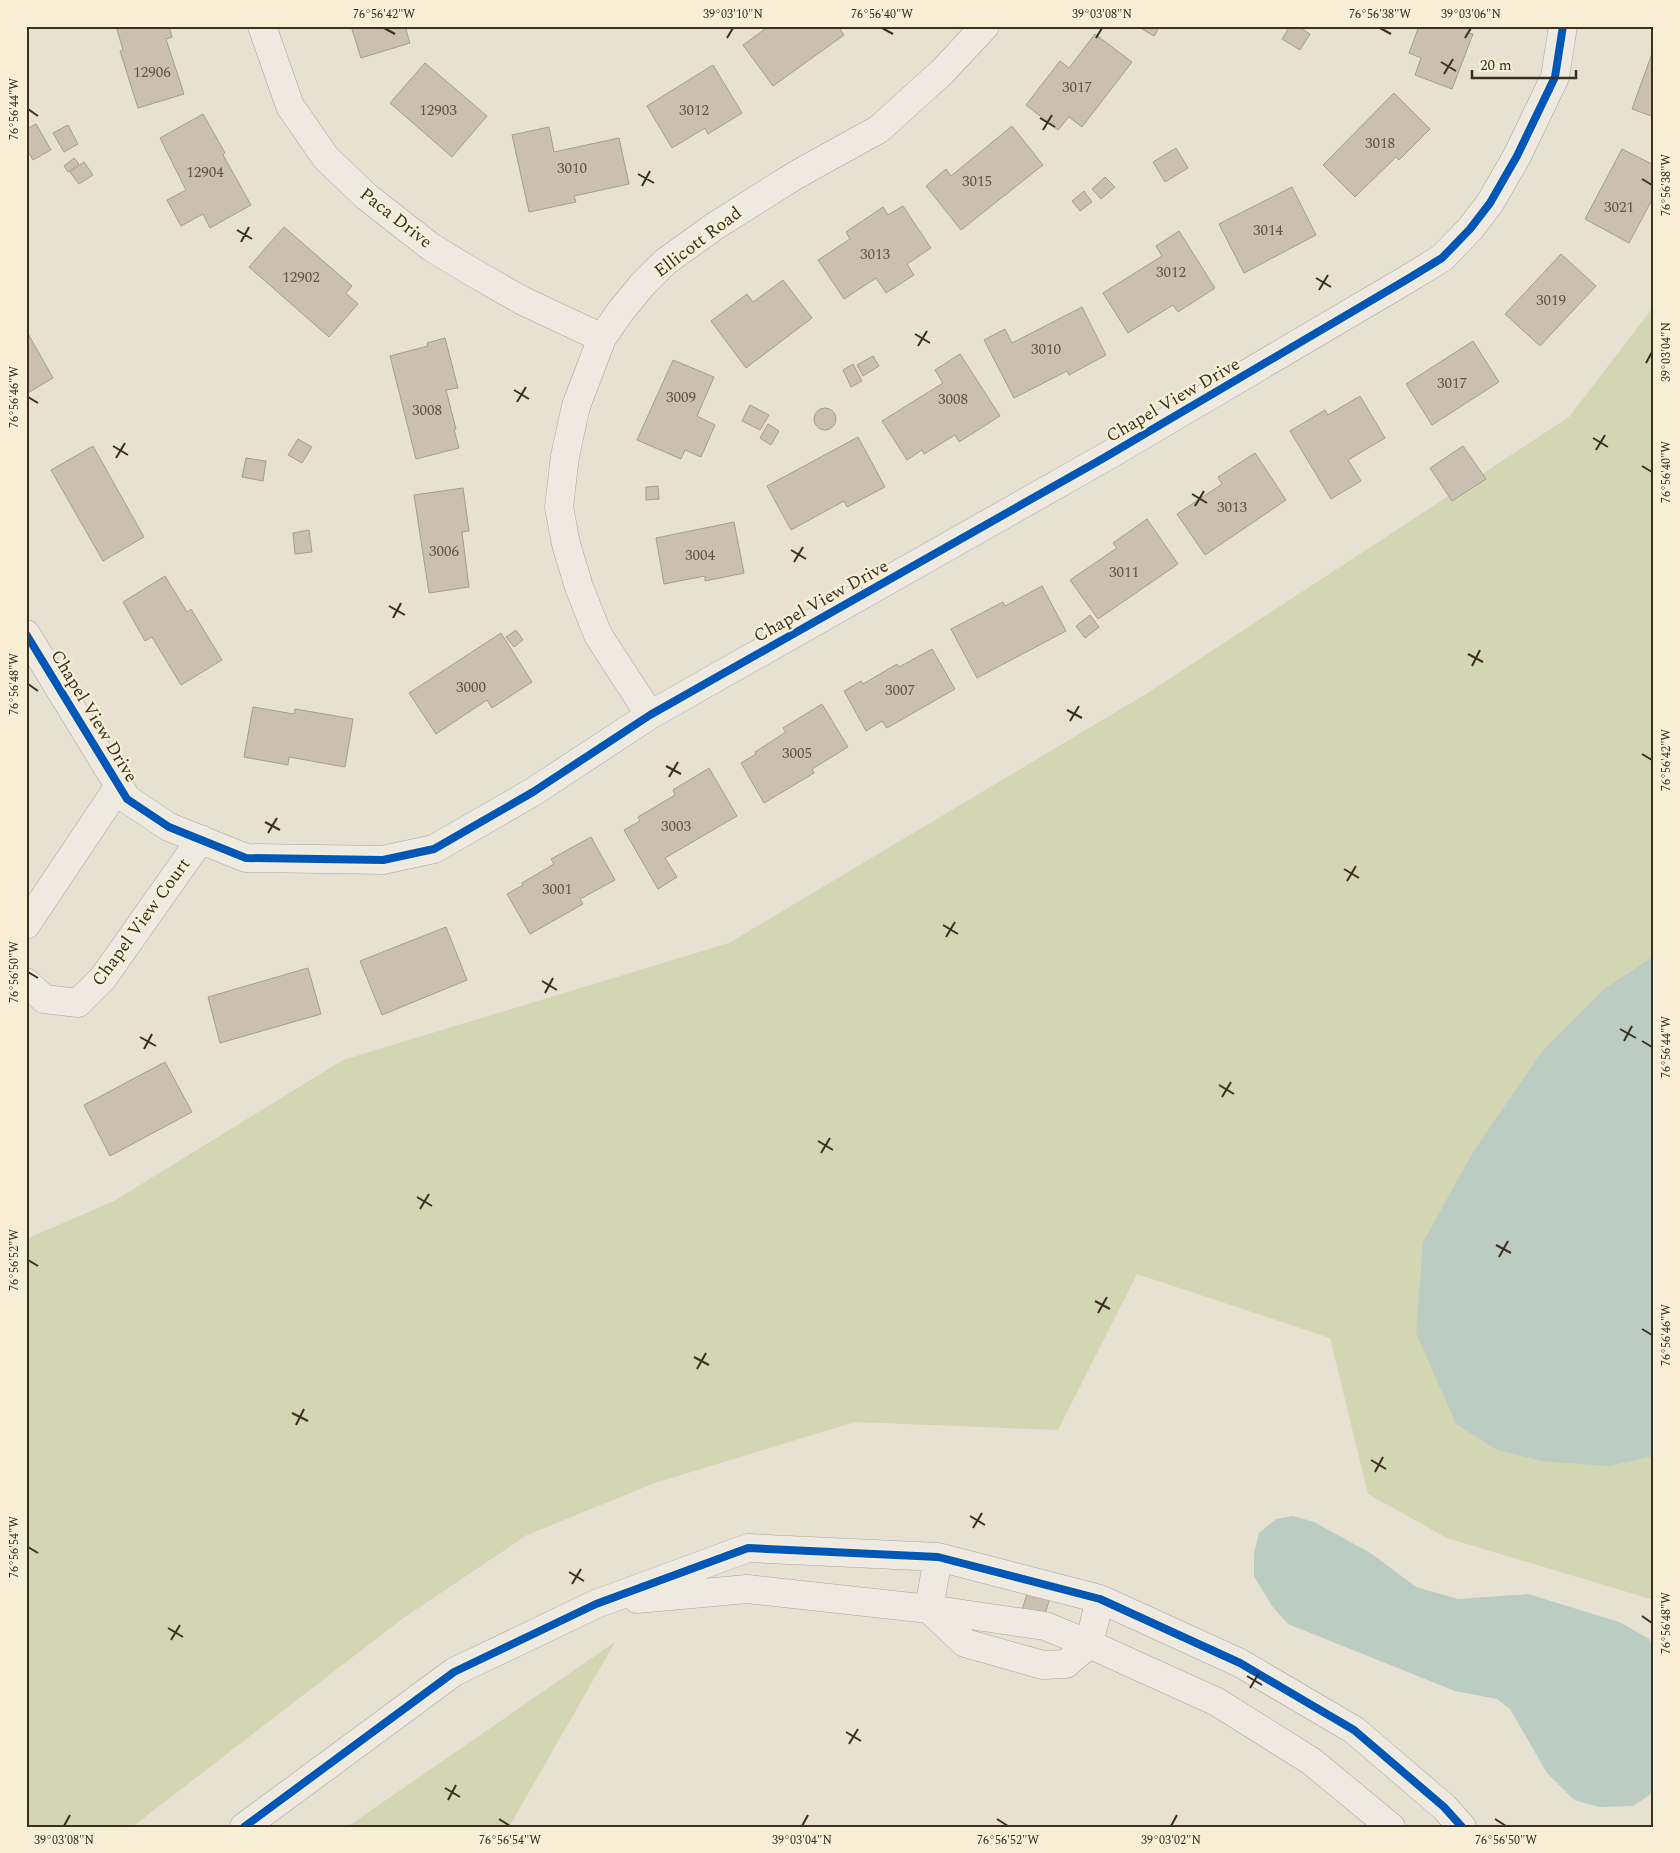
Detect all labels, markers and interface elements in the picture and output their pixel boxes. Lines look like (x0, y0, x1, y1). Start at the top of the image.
text: 76°56'42"W (353, 5, 415, 24)
text: 39°03'10"N (703, 5, 763, 24)
text: 76°56'40"W (851, 5, 913, 24)
text: 39°03'08"N (1072, 5, 1132, 24)
text: 76°56'38"W (1349, 5, 1411, 24)
text: 39°03'06"N (1441, 5, 1501, 24)
scale bar (1472, 48, 1576, 80)
text: 20 m (1480, 54, 1512, 77)
house number: 12906 (133, 61, 171, 84)
house number: 3017 (1062, 76, 1092, 99)
text: 76°56'44"W (5, 78, 24, 140)
house number: 12903 (419, 99, 457, 122)
house number: 3012 (679, 99, 709, 122)
house number: 3018 (1365, 132, 1395, 155)
text: 76°56'38"W (1657, 154, 1676, 216)
house number: 3010 (557, 157, 587, 180)
house number: 12904 (186, 161, 224, 184)
house number: 3015 (962, 170, 992, 193)
street label: Paca Drive (354, 181, 438, 255)
house number: 3021 (1604, 196, 1634, 219)
street label: Ellicott Road (648, 200, 748, 284)
house number: 3014 (1253, 219, 1283, 242)
house number: 3013 (860, 243, 890, 266)
house number: 3012 (1156, 261, 1186, 284)
house number: 12902 (282, 266, 320, 289)
house number: 3019 (1536, 289, 1566, 312)
text: 39°03'04"N (1657, 322, 1676, 382)
house number: 3010 (1031, 338, 1061, 361)
street label: Chapel View Drive (1101, 351, 1245, 449)
text: 76°56'46"W (5, 366, 24, 428)
house number: 3017 (1437, 372, 1467, 395)
house number: 3009 (666, 386, 696, 409)
house number: 3008 (938, 388, 968, 411)
house number: 3008 (412, 399, 442, 422)
text: 76°56'40"W (1657, 441, 1676, 503)
house number: 3013 (1217, 496, 1247, 519)
house number: 3006 (429, 540, 459, 563)
house number: 3004 (685, 544, 715, 567)
street label: Chapel View Drive (748, 553, 894, 649)
house number: 3011 (1109, 561, 1139, 584)
street label: Chapel View Drive (44, 644, 144, 788)
text: 76°56'48"W (5, 653, 24, 715)
house number: 3000 (456, 676, 486, 699)
house number: 3007 (885, 679, 915, 702)
text: 76°56'42"W (1657, 729, 1676, 791)
house number: 3005 (782, 742, 812, 765)
house number: 3003 (661, 815, 691, 838)
street label: Chapel View Court (85, 852, 197, 992)
house number: 3001 (542, 878, 572, 901)
text: 76°56'50"W (5, 941, 24, 1003)
text: 76°56'44"W (1657, 1016, 1676, 1078)
text: 76°56'52"W (5, 1229, 24, 1291)
text: 76°56'46"W (1657, 1304, 1676, 1366)
text: 76°56'54"W (5, 1516, 24, 1578)
text: 76°56'48"W (1657, 1592, 1676, 1654)
text: 39°03'08"N (34, 1831, 94, 1850)
text: 76°56'54"W (479, 1831, 541, 1850)
text: 39°03'04"N (772, 1831, 832, 1850)
text: 76°56'52"W (977, 1831, 1039, 1850)
text: 39°03'02"N (1141, 1831, 1201, 1850)
text: 76°56'50"W (1475, 1831, 1537, 1850)

